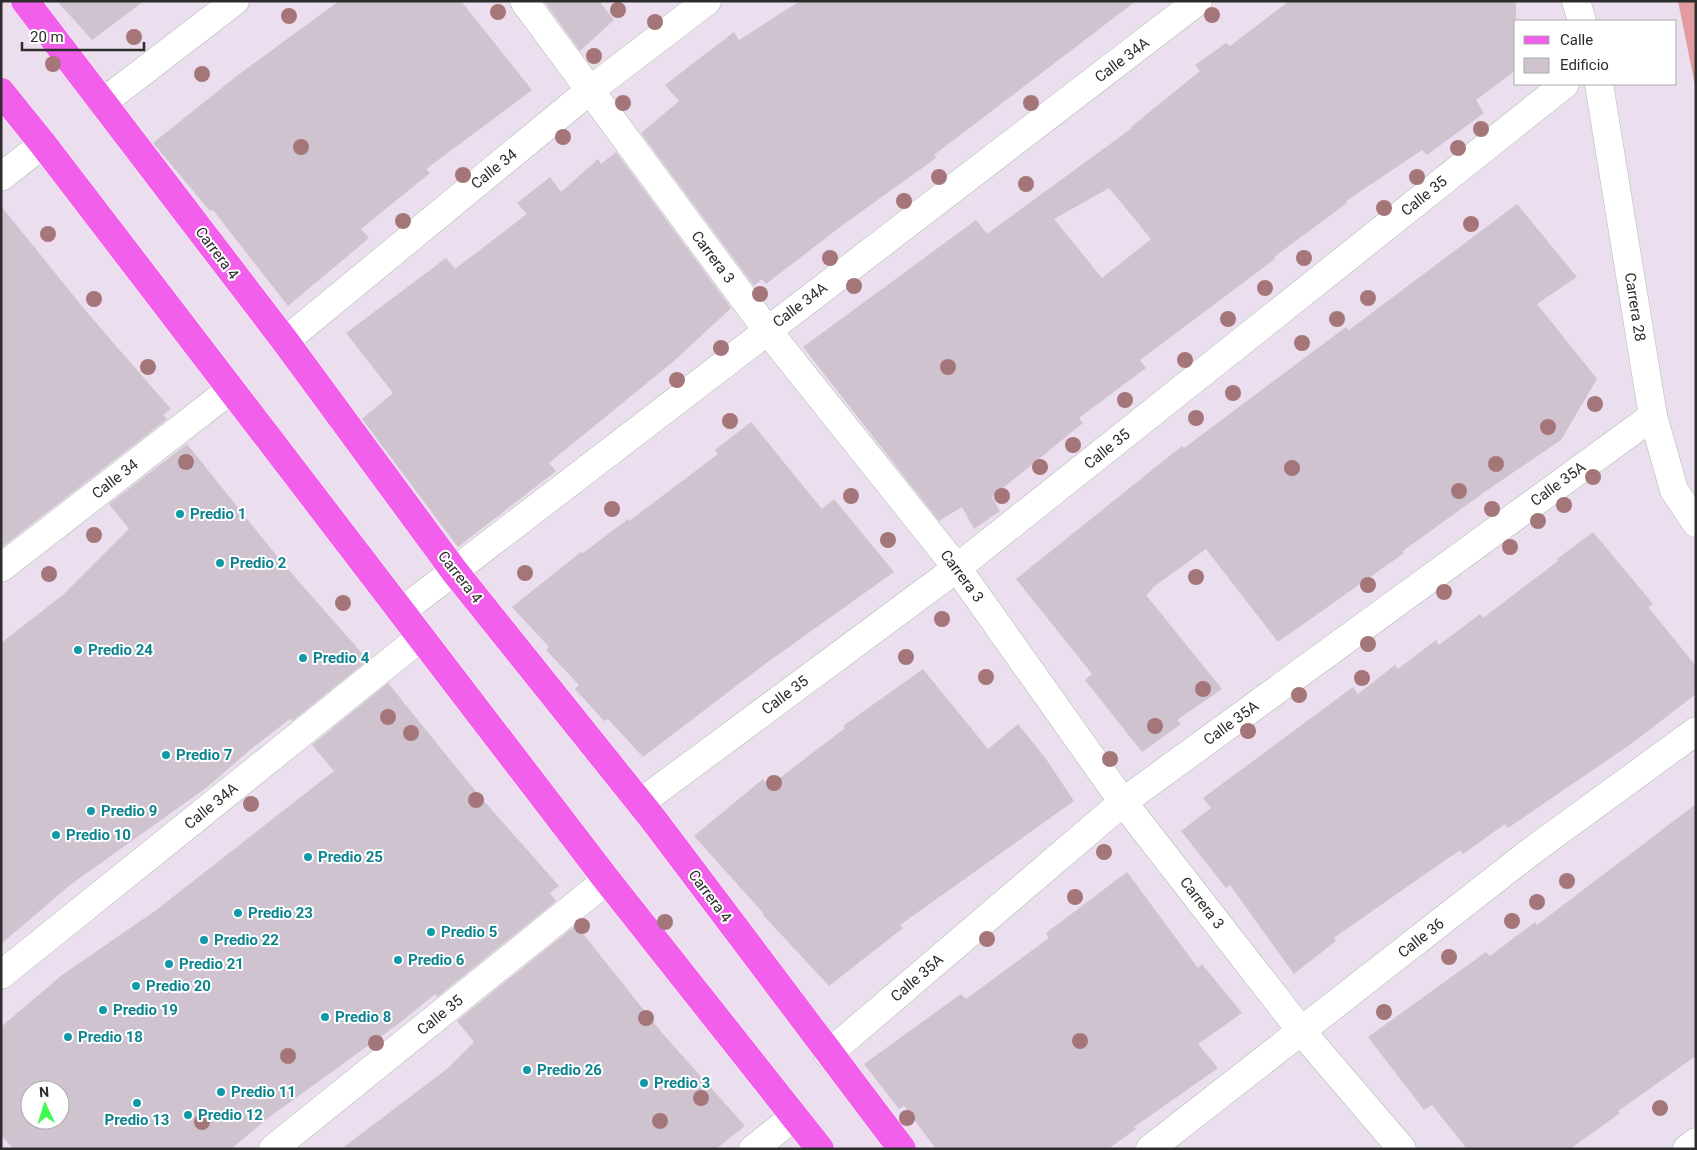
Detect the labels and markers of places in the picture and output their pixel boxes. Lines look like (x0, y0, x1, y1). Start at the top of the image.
place label: Predio 1 (190, 505, 246, 523)
marker: Predio 1 (174, 508, 186, 520)
place label: Predio 2 (230, 554, 287, 572)
marker: Predio 2 (214, 557, 226, 569)
place label: Predio 24 (88, 641, 153, 659)
marker: Predio 24 (72, 644, 84, 656)
place label: Predio 4 (313, 649, 370, 667)
marker: Predio 4 (297, 652, 309, 664)
place label: Predio 7 (176, 746, 232, 764)
marker: Predio 7 (160, 749, 172, 761)
place label: Predio 9 (101, 802, 157, 820)
marker: Predio 9 (85, 805, 97, 817)
place label: Predio 10 (66, 826, 131, 844)
marker: Predio 10 (50, 829, 62, 841)
place label: Predio 25 (318, 848, 383, 866)
marker: Predio 25 (302, 851, 314, 863)
place label: Predio 23 (248, 904, 313, 922)
marker: Predio 23 (232, 907, 244, 919)
place label: Predio 5 (441, 923, 497, 941)
marker: Predio 5 (425, 926, 437, 938)
place label: Predio 22 (214, 931, 279, 949)
marker: Predio 22 (198, 934, 210, 946)
place label: Predio 6 (408, 951, 465, 969)
marker: Predio 6 (392, 954, 404, 966)
place label: Predio 21 (179, 955, 244, 973)
marker: Predio 21 (163, 958, 175, 970)
place label: Predio 20 (146, 977, 211, 995)
marker: Predio 20 (130, 980, 142, 992)
place label: Predio 19 (113, 1001, 178, 1019)
marker: Predio 19 (97, 1004, 109, 1016)
place label: Predio 8 (335, 1008, 391, 1026)
marker: Predio 8 (319, 1011, 331, 1023)
place label: Predio 18 (78, 1028, 143, 1046)
marker: Predio 18 (62, 1031, 74, 1043)
place label: Predio 26 (537, 1061, 602, 1079)
marker: Predio 26 (521, 1064, 533, 1076)
place label: Predio 3 (654, 1074, 710, 1092)
marker: Predio 3 (638, 1077, 650, 1089)
place label: Predio 11 (231, 1083, 296, 1101)
marker: Predio 11 (215, 1086, 227, 1098)
marker: Predio 13 (131, 1097, 143, 1109)
place label: Predio 12 (198, 1106, 263, 1124)
marker: Predio 12 (182, 1109, 194, 1121)
place label: Predio 13 (105, 1111, 169, 1129)

